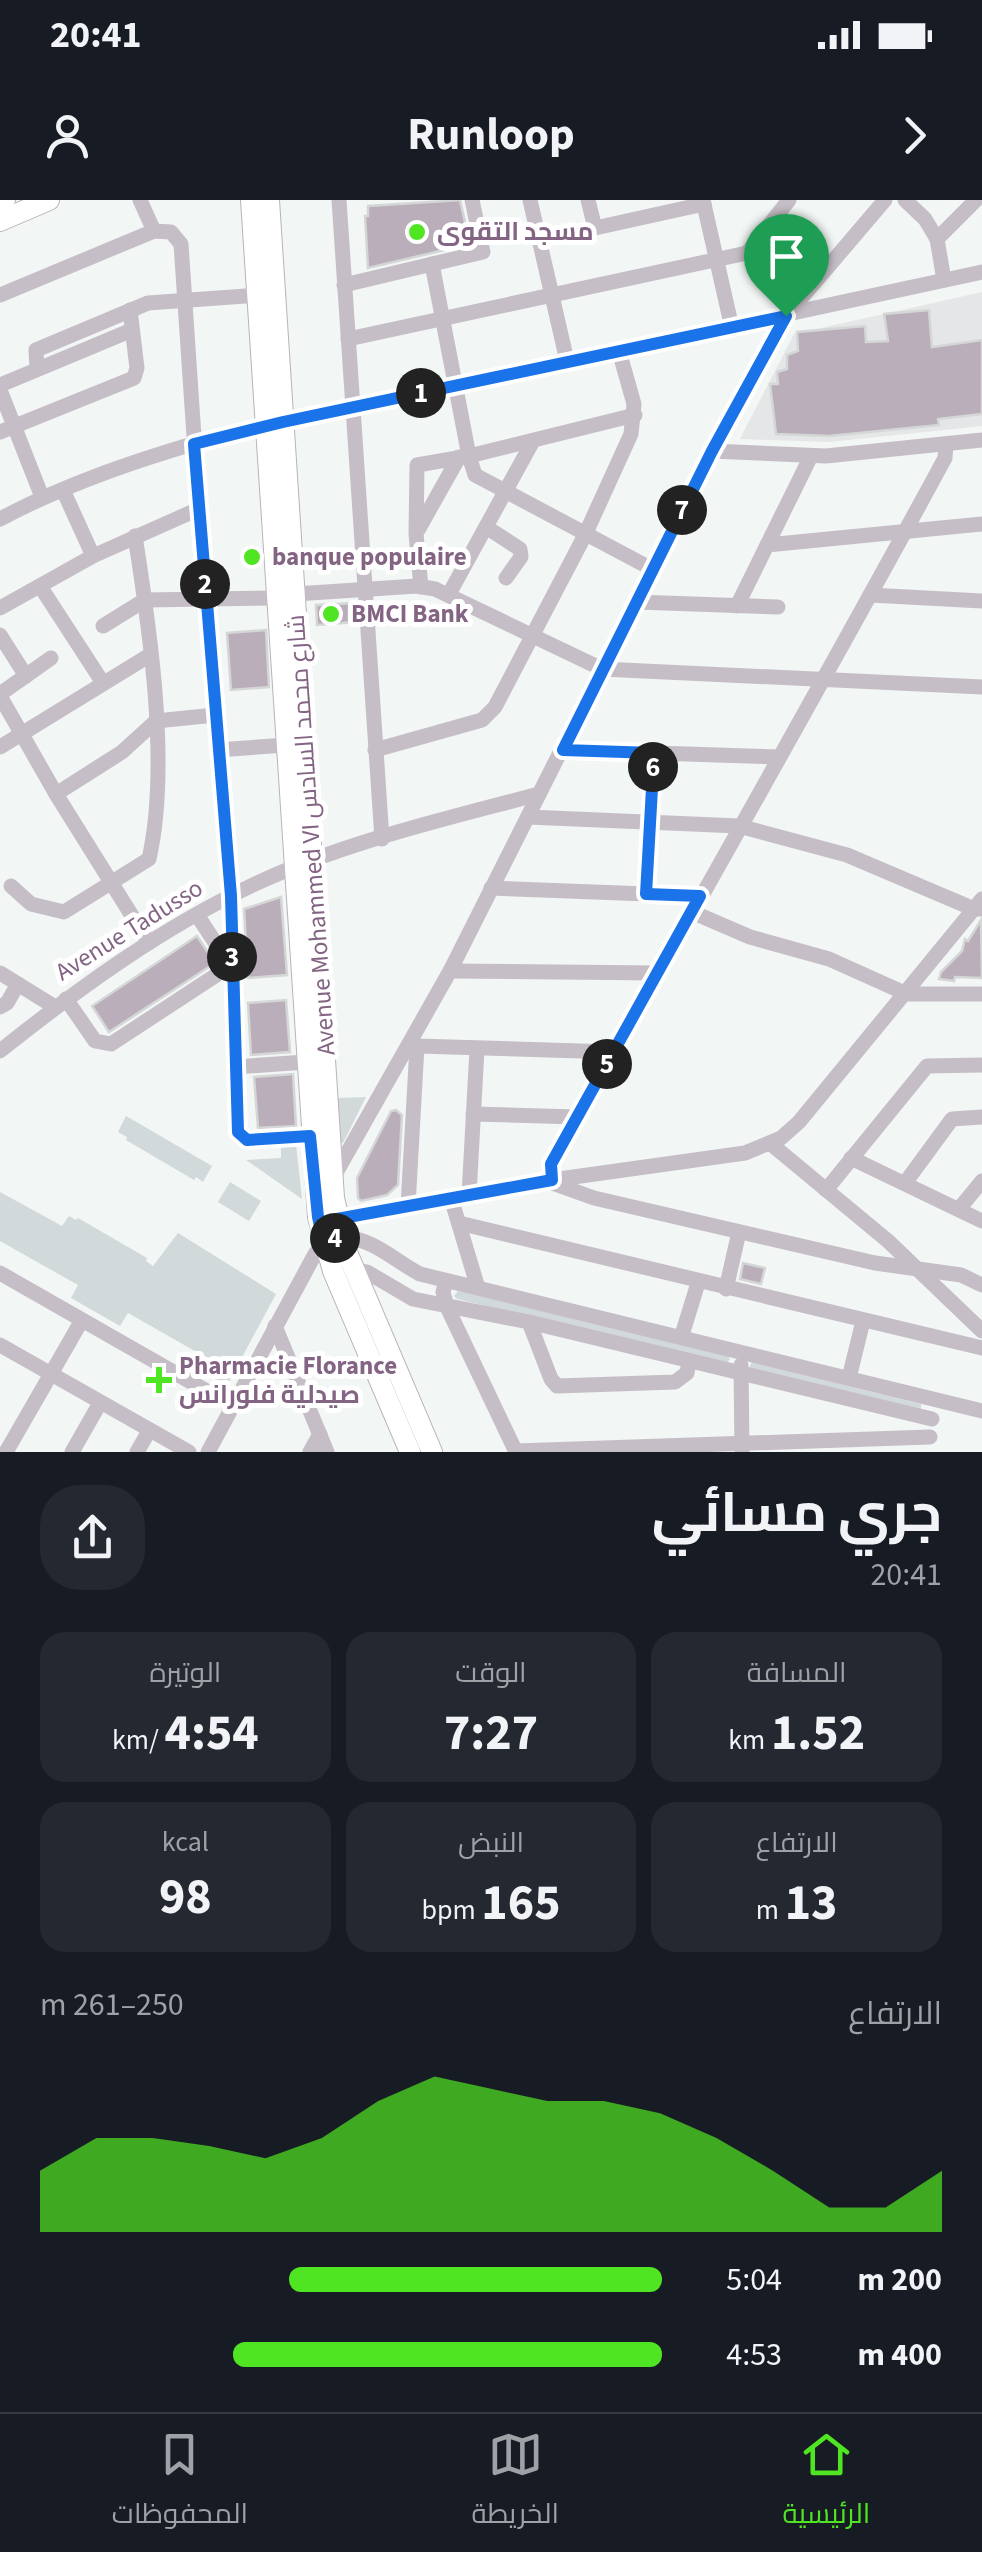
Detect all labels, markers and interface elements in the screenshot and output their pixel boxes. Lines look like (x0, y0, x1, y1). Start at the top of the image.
text: 20:41 (50, 8, 142, 62)
text: Runloop (407, 103, 575, 167)
icon: person (40, 108, 95, 163)
icon: forward (887, 108, 942, 163)
place label: مسجد التقوى (437, 214, 594, 250)
pin (744, 214, 829, 317)
marker: مسجد التقوى (406, 221, 428, 243)
icon: arrive (759, 229, 814, 284)
pin: 1 (396, 368, 446, 418)
text: 1 (414, 373, 428, 413)
pin: 7 (657, 485, 707, 535)
text: 7 (675, 490, 689, 530)
place label: banque populaire (272, 539, 467, 575)
marker: banque populaire (241, 546, 263, 568)
pin: 2 (180, 559, 230, 609)
text: 2 (198, 564, 212, 604)
place label: BMCI Bank (351, 596, 469, 632)
marker: BMCI Bank (320, 603, 342, 625)
street label: Avenue Mohammed VI شارع محمد السادس (278, 613, 344, 1057)
pin: 6 (628, 742, 678, 792)
text: 6 (646, 747, 660, 787)
street label: Avenue Tadusso (48, 870, 210, 990)
pin: 3 (207, 932, 257, 982)
text: 3 (225, 937, 239, 977)
pin: 5 (582, 1039, 632, 1089)
text: 5 (600, 1044, 614, 1084)
pin: 4 (310, 1213, 360, 1263)
text: 4 (328, 1218, 342, 1258)
place label: Pharmacie Florance صيدلية فلورانس (179, 1348, 397, 1413)
marker: Pharmacie Florance صيدلية فلورانس (148, 1369, 170, 1391)
text: جري مسائي (652, 1475, 942, 1553)
button: share (40, 1485, 145, 1590)
text: 20:41 (870, 1552, 942, 1598)
text: الوتيرة (149, 1653, 221, 1693)
text: الوقت (455, 1653, 527, 1693)
text: المسافة (747, 1653, 847, 1693)
text: 4:54 (164, 1698, 259, 1769)
text: 7:27 (444, 1698, 538, 1769)
text: 1.52 (771, 1698, 865, 1769)
text: /km (112, 1720, 164, 1760)
text: km (728, 1720, 771, 1760)
text: kcal (162, 1822, 209, 1862)
text: النبض (458, 1823, 524, 1863)
text: الارتفاع (756, 1823, 838, 1863)
text: 98 (159, 1862, 212, 1933)
text: 165 (481, 1868, 561, 1939)
text: 13 (785, 1868, 837, 1939)
text: bpm (421, 1890, 481, 1930)
text: m (756, 1890, 785, 1930)
text: 250–261 m (40, 1982, 184, 2028)
text: الارتفاع (848, 1991, 942, 2037)
text: 5:04 (726, 2257, 782, 2303)
text: 200 m (857, 2257, 942, 2303)
text: 4:53 (726, 2332, 782, 2378)
text: 400 m (857, 2332, 942, 2378)
tab: المحفوظات (112, 2427, 248, 2539)
tab: الخريطة (472, 2427, 559, 2539)
tab: الرئيسية (782, 2427, 870, 2539)

